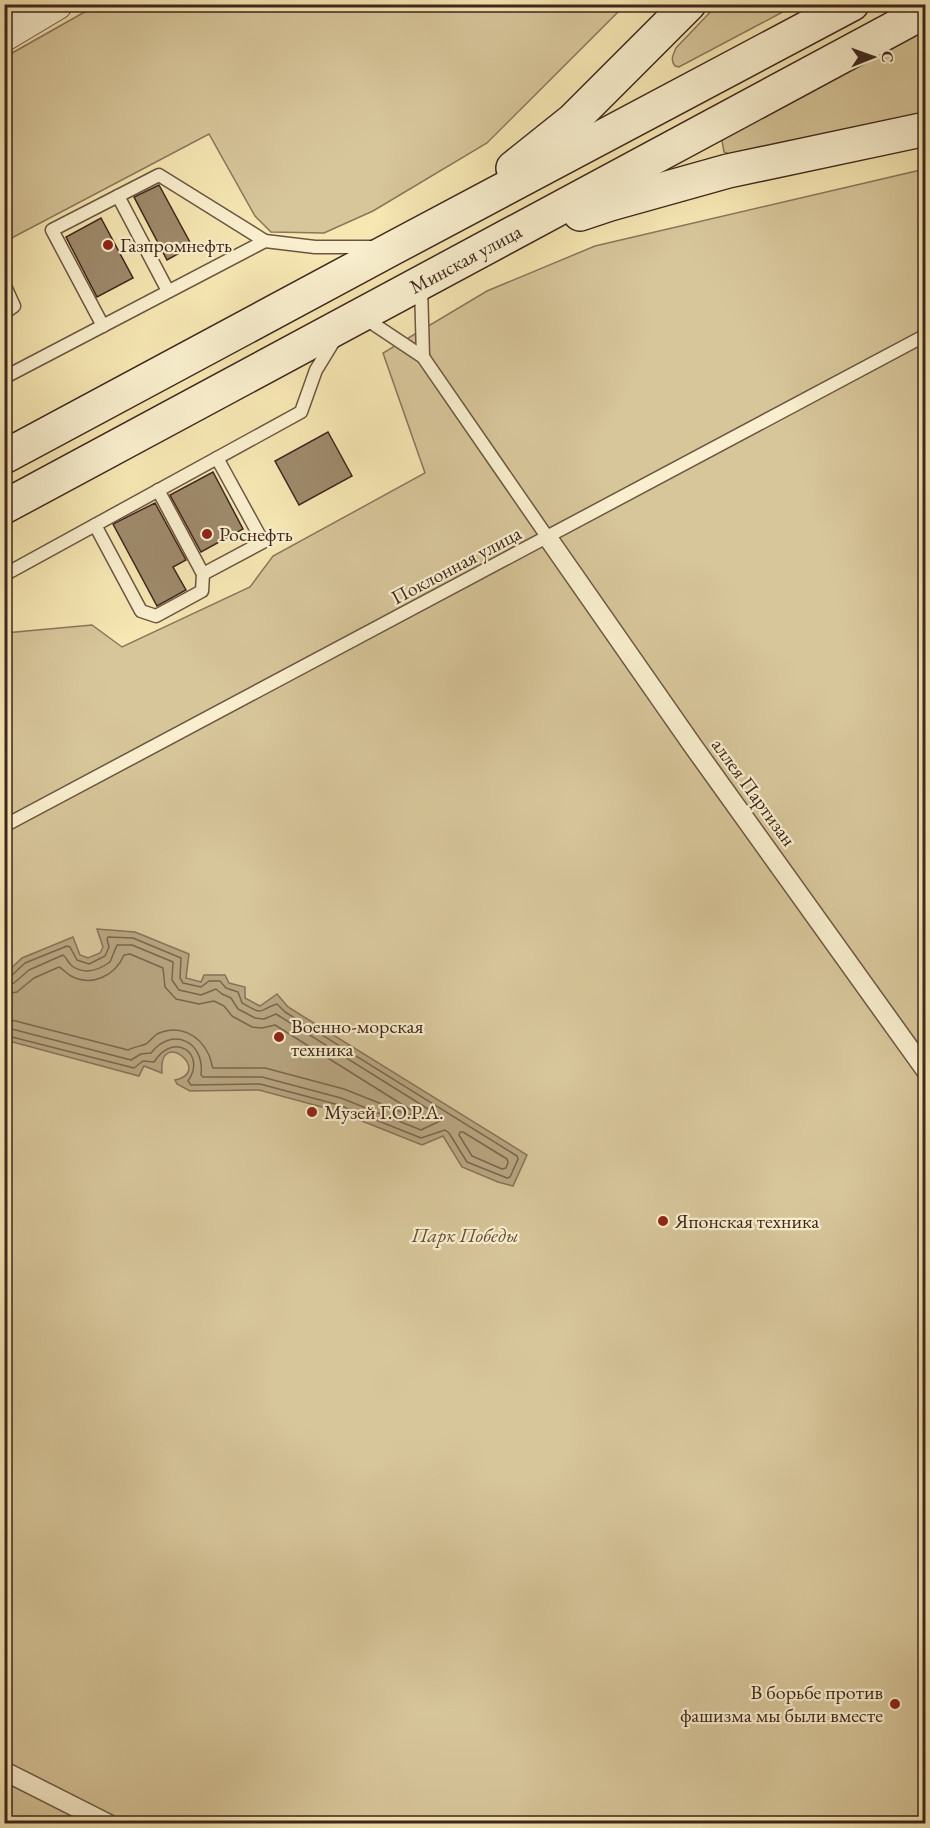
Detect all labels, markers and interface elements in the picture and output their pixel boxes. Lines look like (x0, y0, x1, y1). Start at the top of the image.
north arrow (843, 27, 903, 87)
text: С (877, 51, 898, 63)
street label: Минская улица (405, 218, 526, 300)
place label: Газпромнефть (120, 232, 232, 258)
marker: Газпромнефть (101, 238, 115, 252)
street label: Поклонная улица (386, 520, 526, 610)
place label: Роснефть (219, 521, 293, 547)
marker: Роснефть (200, 527, 214, 541)
street label: аллея Партизан (706, 733, 802, 851)
place label: Военно-морская техника (291, 1013, 424, 1062)
marker: Военно-морская техника (272, 1030, 286, 1044)
place label: Музей Г.О.Р.А. (324, 1099, 444, 1125)
marker: Музей Г.О.Р.А. (305, 1105, 319, 1119)
place label: Японская техника (674, 1208, 819, 1234)
marker: Японская техника (656, 1214, 670, 1228)
park label: Парк Победы (411, 1222, 518, 1248)
place label: В борьбе против фашизма мы были вместе (680, 1679, 883, 1728)
marker: В борьбе против фашизма мы были вместе (888, 1697, 902, 1711)

